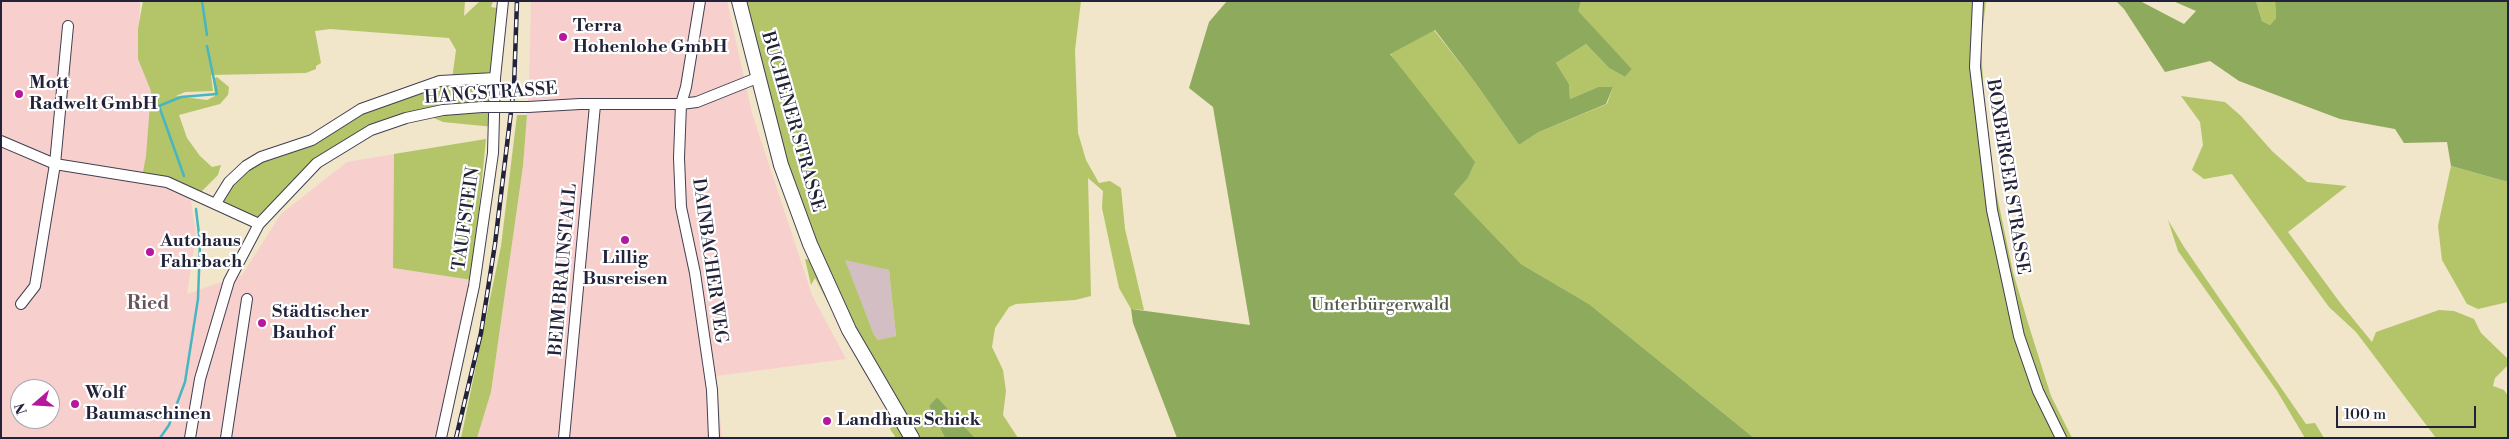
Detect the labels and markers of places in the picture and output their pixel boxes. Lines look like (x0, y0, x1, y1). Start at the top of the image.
place label: Terra Hohenlohe GmbH (573, 16, 727, 58)
marker: Terra Hohenlohe GmbH (557, 31, 569, 43)
place label: Mott Radwelt GmbH (29, 73, 158, 116)
marker: Mott Radwelt GmbH (13, 88, 25, 100)
place label: Autohaus Fahrbach (160, 231, 242, 274)
marker: Lillig Busreisen (619, 234, 631, 246)
marker: Autohaus Fahrbach (144, 246, 156, 258)
place label: Lillig Busreisen (582, 248, 668, 290)
place label: Städtischer Bauhof (272, 302, 369, 344)
marker: Städtischer Bauhof (256, 317, 268, 329)
place label: Wolf Baumaschinen (85, 383, 211, 426)
marker: Wolf Baumaschinen (69, 398, 81, 410)
place label: Landhaus Schick (837, 410, 981, 432)
marker: Landhaus Schick (821, 415, 833, 427)

